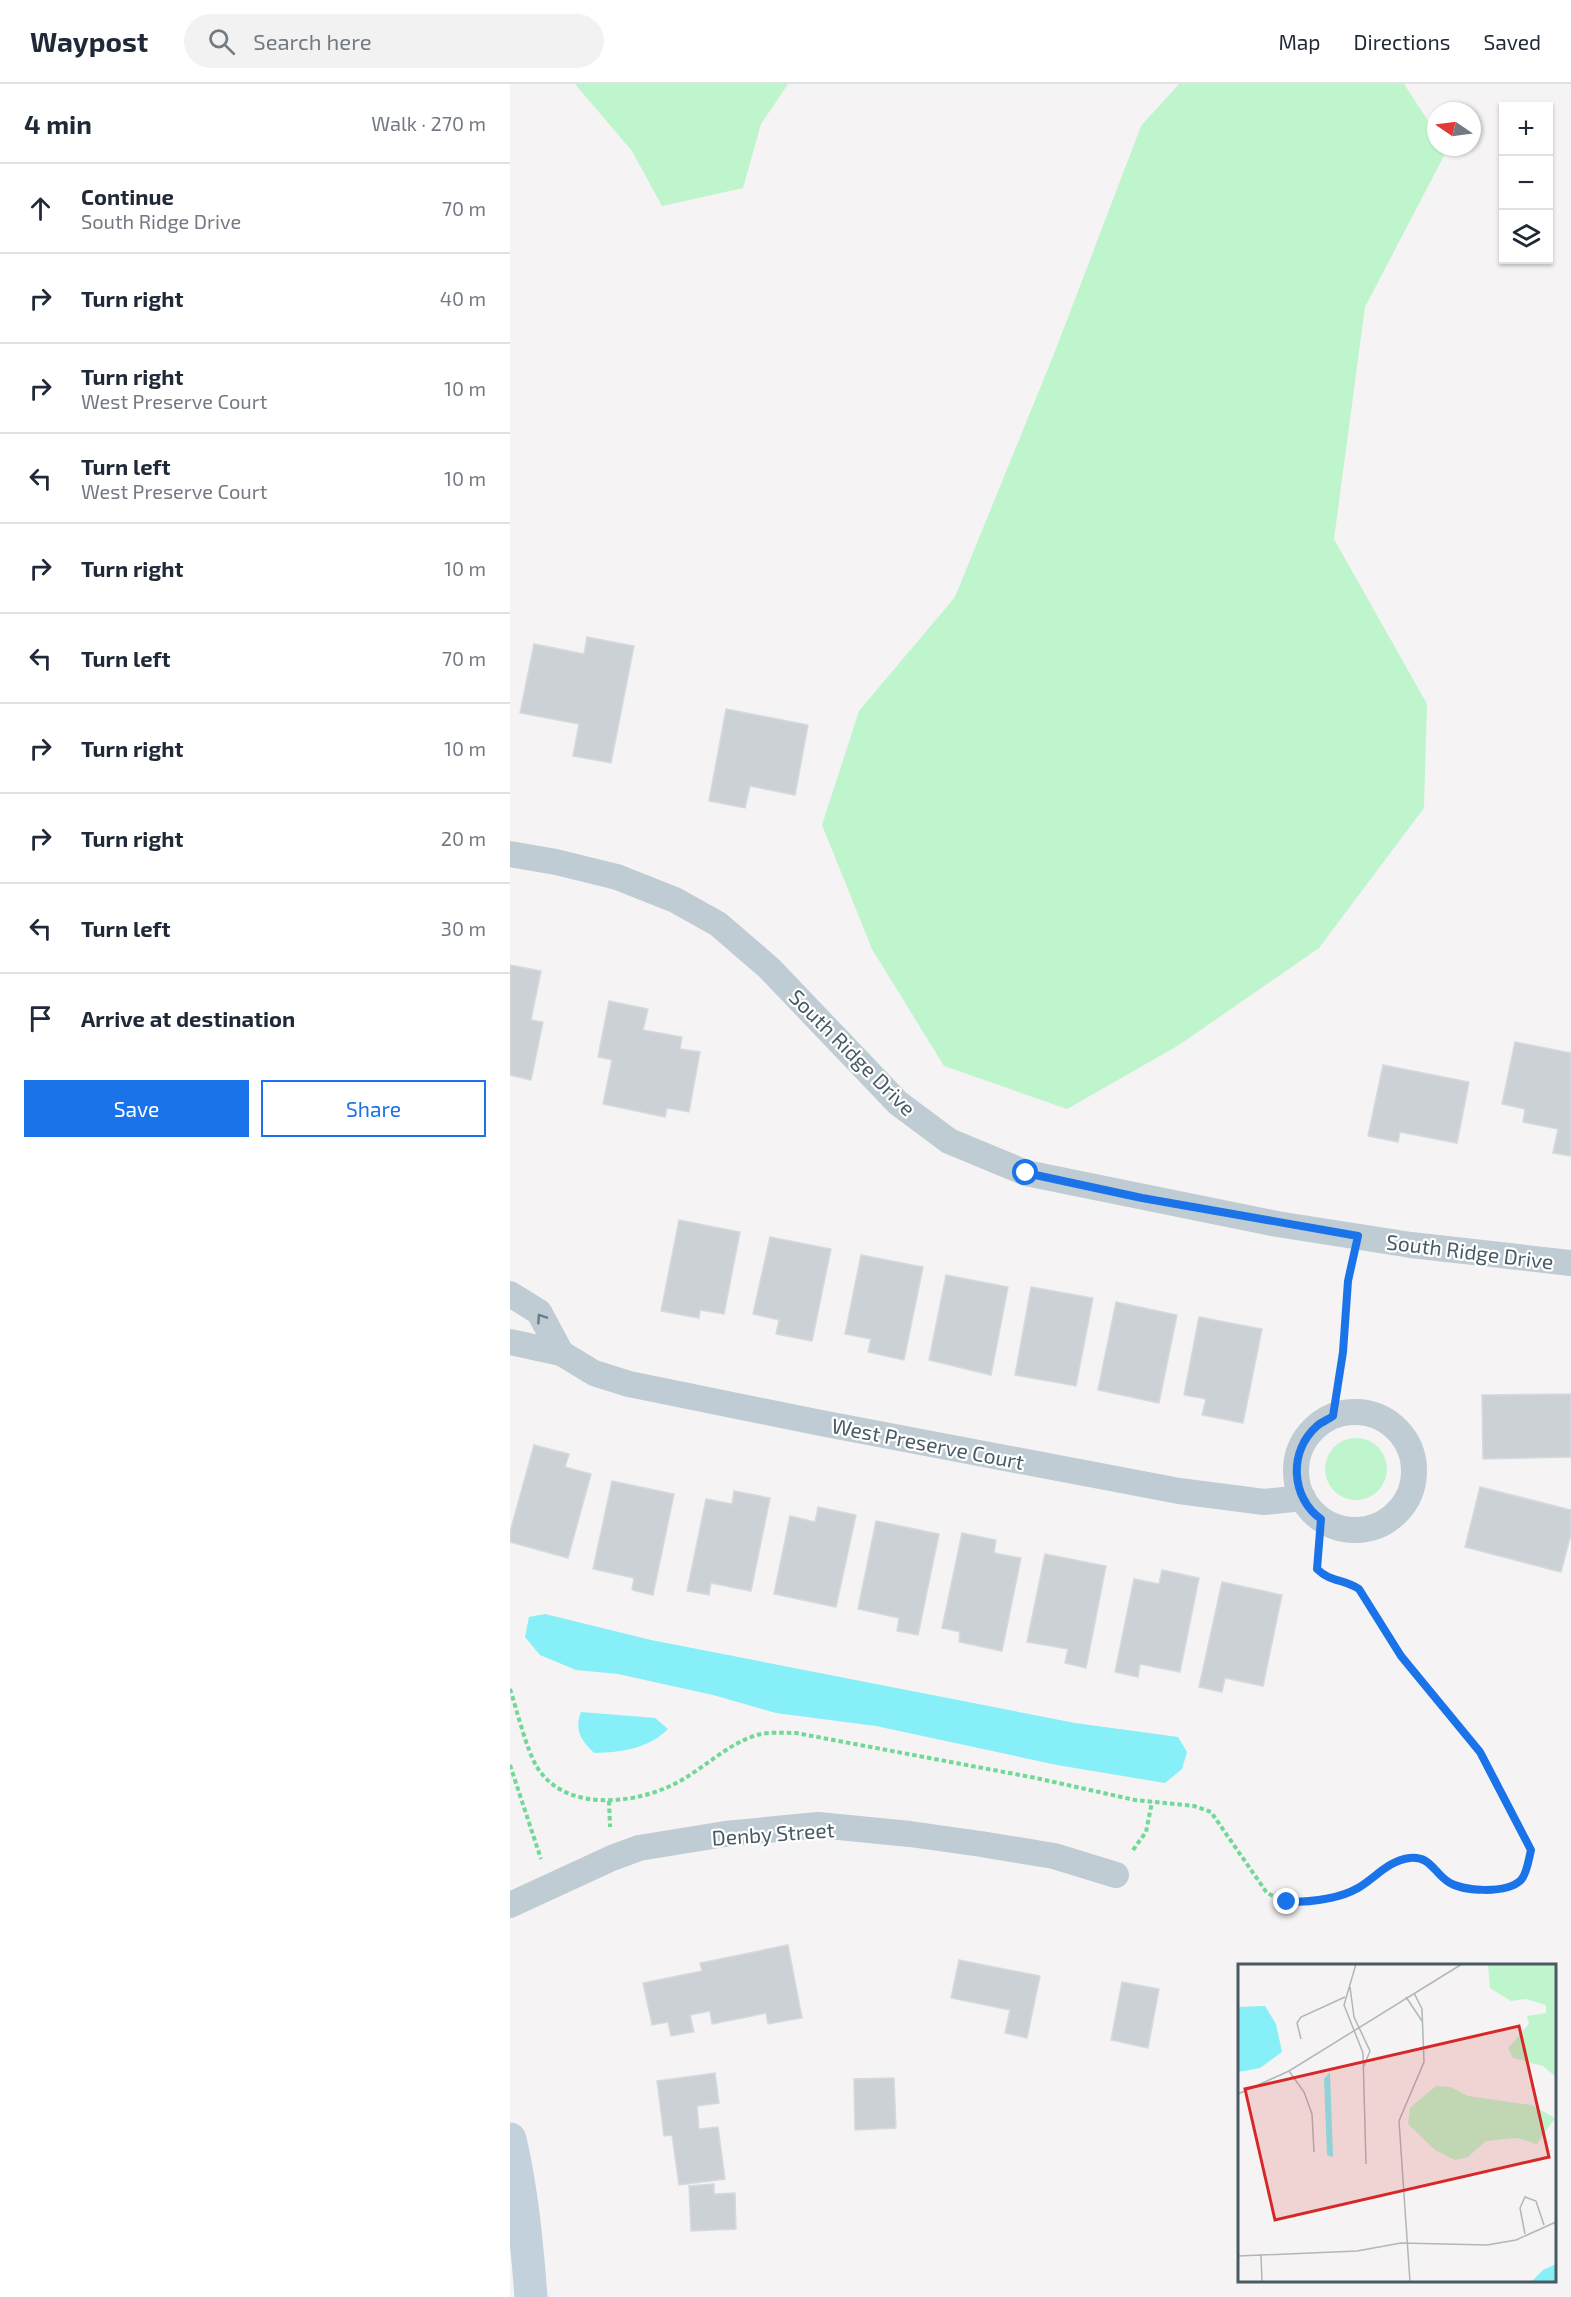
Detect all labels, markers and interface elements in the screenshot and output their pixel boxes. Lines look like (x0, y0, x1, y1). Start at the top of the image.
search box (184, 14, 604, 68)
text: Waypost (30, 24, 148, 58)
icon: search (205, 25, 238, 58)
text: Search here (253, 28, 372, 54)
text: Map (1278, 29, 1321, 54)
text: Directions (1354, 29, 1450, 54)
text: Saved (1483, 29, 1541, 54)
north arrow (1427, 102, 1481, 156)
map controls (1499, 102, 1553, 264)
button: + (1499, 102, 1553, 156)
text: 4 min (24, 108, 92, 139)
text: Walk · 270 m (371, 111, 486, 135)
button: − (1499, 156, 1553, 210)
text: Continue (81, 183, 174, 209)
icon: ahead (24, 192, 57, 225)
text: 70 m (442, 196, 486, 220)
text: South Ridge Drive (81, 209, 241, 233)
button: layers (1499, 210, 1553, 264)
icon: right (24, 282, 57, 315)
text: Turn right (81, 285, 183, 311)
text: 40 m (440, 286, 486, 310)
text: Turn right (81, 363, 183, 389)
icon: right (24, 372, 57, 405)
text: 10 m (444, 376, 486, 400)
text: West Preserve Court (81, 389, 267, 413)
text: Turn left (81, 453, 170, 479)
icon: left (24, 462, 57, 495)
text: 10 m (444, 466, 486, 490)
text: West Preserve Court (81, 479, 267, 503)
icon: right (24, 552, 57, 585)
text: Turn right (81, 555, 183, 581)
text: 10 m (444, 556, 486, 580)
icon: left (24, 642, 57, 675)
text: Turn left (81, 645, 170, 671)
text: 70 m (442, 646, 486, 670)
icon: right (24, 732, 57, 765)
text: Turn right (81, 735, 183, 761)
text: 10 m (444, 736, 486, 760)
icon: right (24, 822, 57, 855)
text: Turn right (81, 825, 183, 851)
text: 20 m (441, 826, 486, 850)
icon: left (24, 912, 57, 945)
text: Turn left (81, 915, 170, 941)
text: 30 m (441, 916, 486, 940)
street label: South Ridge Drive (785, 984, 921, 1120)
icon: arrive (24, 1002, 57, 1035)
text: Arrive at destination (81, 1005, 295, 1031)
button: Save (24, 1080, 249, 1137)
button: Share (261, 1080, 486, 1137)
route start (1012, 1159, 1038, 1185)
street label: South Ridge Drive (1385, 1228, 1555, 1274)
one-way arrow (537, 1314, 548, 1325)
street label: West Preserve Court (830, 1412, 1026, 1474)
street label: Denby Street (711, 1816, 835, 1850)
route end (1273, 1888, 1299, 1914)
inset map (1238, 1964, 1556, 2282)

